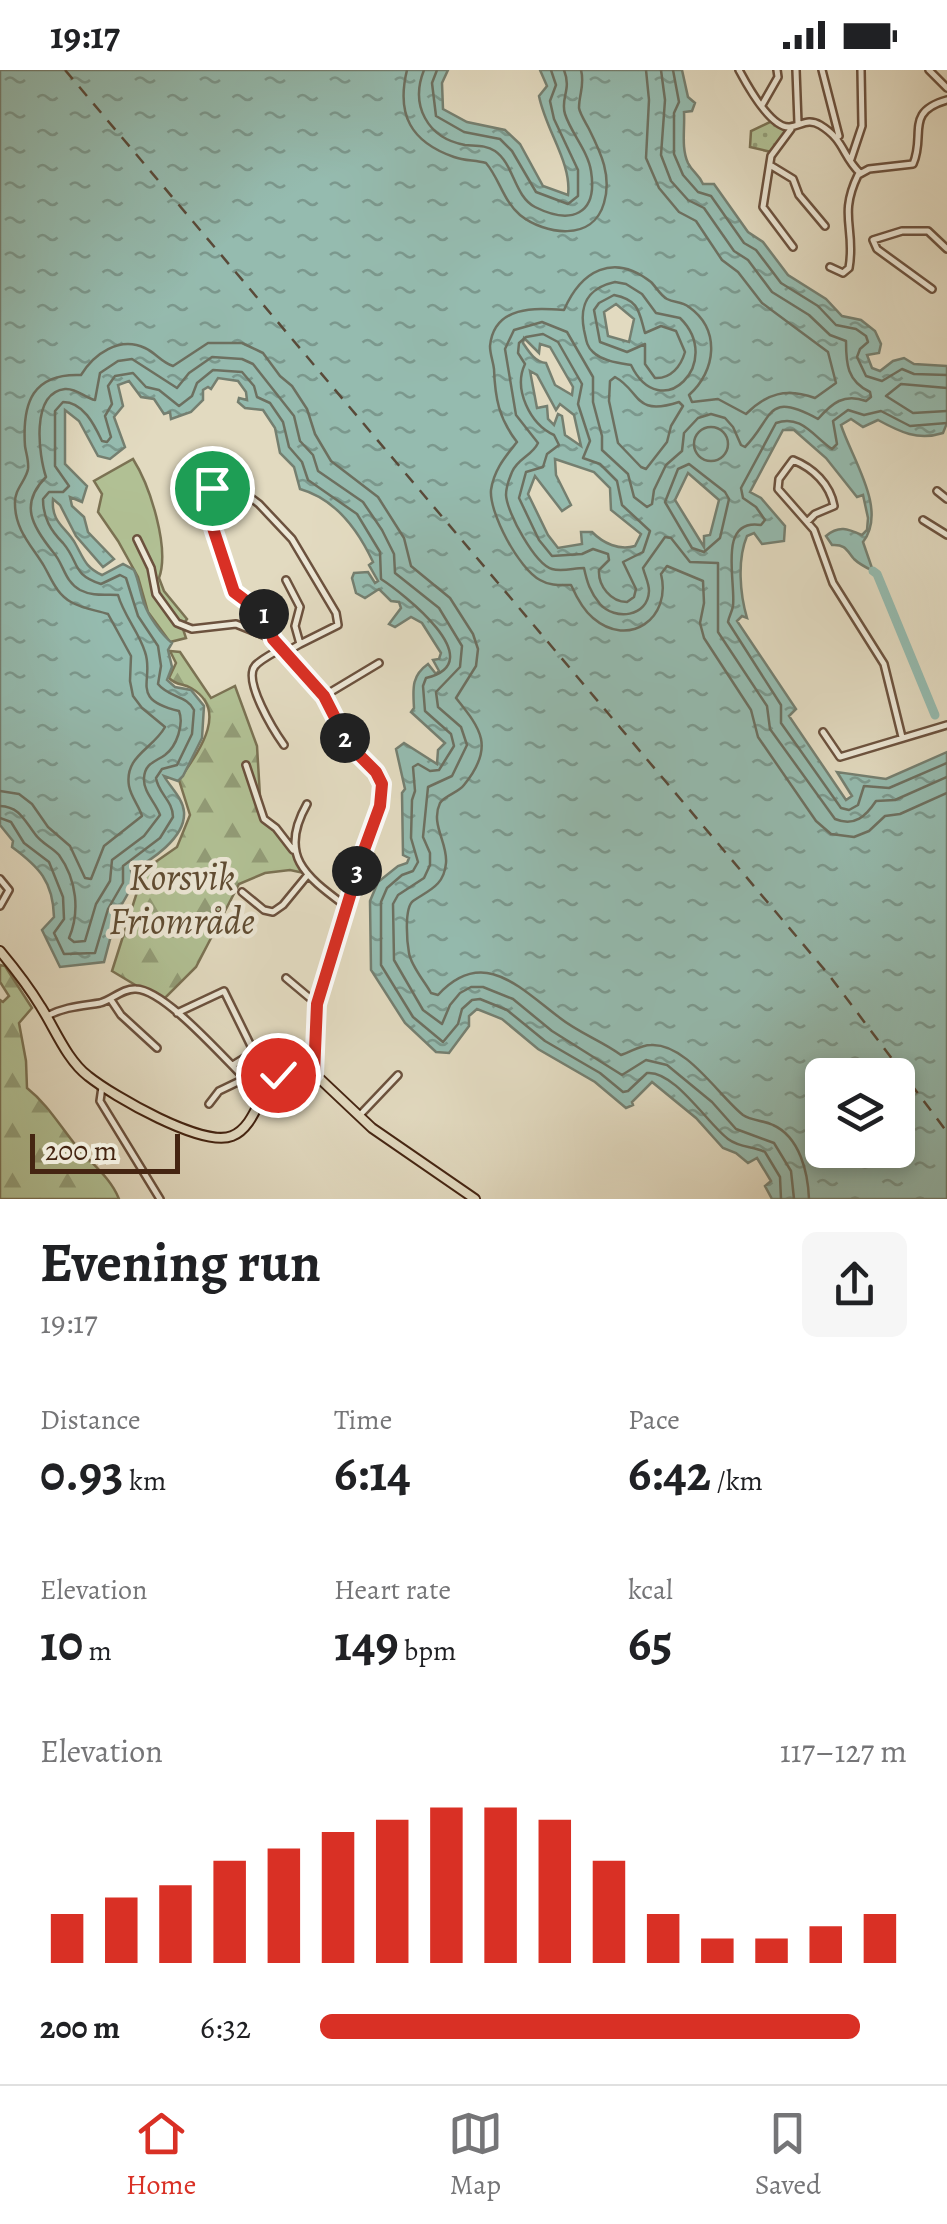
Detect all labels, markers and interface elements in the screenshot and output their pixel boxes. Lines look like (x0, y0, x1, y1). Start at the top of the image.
text: 19:17 (50, 9, 120, 61)
pin (170, 446, 255, 531)
icon: arrive (185, 461, 240, 516)
pin: 1 (239, 589, 289, 639)
text: 1 (259, 595, 269, 633)
pin: 2 (320, 713, 370, 763)
text: 2 (338, 719, 352, 757)
pin: 3 (332, 846, 382, 896)
park label: Korsvik Friområde (109, 851, 255, 947)
text: 3 (351, 852, 363, 890)
pin (236, 1033, 321, 1118)
icon: check (251, 1048, 306, 1103)
map controls (805, 1058, 915, 1168)
button: layers (805, 1058, 915, 1168)
scale bar (30, 1129, 180, 1174)
text: 200 m (45, 1132, 117, 1170)
text: Evening run (40, 1225, 321, 1300)
button: share (802, 1232, 907, 1337)
text: 19:17 (40, 1300, 98, 1344)
text: Distance (40, 1401, 140, 1439)
text: Time (334, 1401, 392, 1439)
text: Pace (628, 1401, 680, 1439)
text: 0.93 (40, 1439, 124, 1507)
text: 6:14 (334, 1439, 411, 1507)
text: 6:42 (628, 1439, 711, 1507)
text: km (124, 1462, 166, 1500)
text: /km (711, 1462, 763, 1500)
text: Elevation (40, 1571, 147, 1609)
text: Heart rate (334, 1571, 451, 1609)
text: kcal (628, 1571, 673, 1609)
text: 10 (40, 1609, 83, 1677)
text: 149 (334, 1609, 399, 1677)
text: 65 (628, 1609, 673, 1677)
text: m (83, 1632, 112, 1670)
text: bpm (399, 1632, 456, 1670)
text: Elevation (40, 1729, 163, 1773)
text: 117–127 m (780, 1729, 907, 1773)
text: 200 m (40, 2005, 120, 2049)
text: 6:32 (200, 2005, 251, 2049)
tab: Home (126, 2106, 196, 2204)
tab: Map (448, 2106, 503, 2204)
tab: Saved (755, 2106, 821, 2204)

